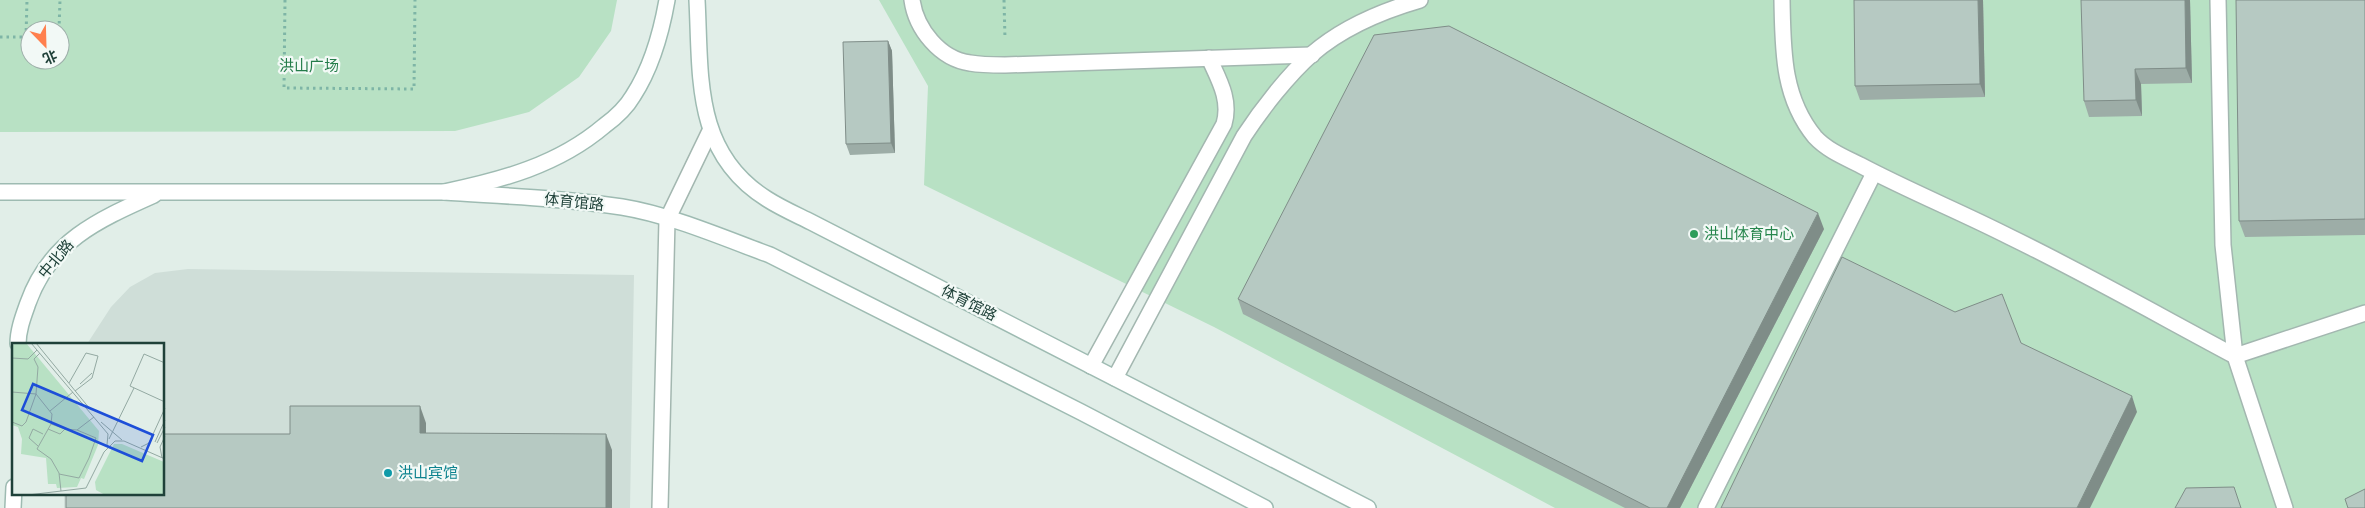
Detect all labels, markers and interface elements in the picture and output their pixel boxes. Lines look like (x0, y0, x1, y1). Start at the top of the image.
north arrow (20, 20, 70, 70)
text: 北 (40, 45, 60, 68)
park label: 洪山广场 (279, 56, 339, 76)
street label: 体育馆路 (543, 189, 605, 215)
place label: 洪山体育中心 (1704, 224, 1794, 244)
marker: 洪山体育中心 (1688, 228, 1700, 240)
street label: 中北路 (34, 235, 78, 283)
street label: 体育馆路 (938, 280, 1000, 326)
inset map (12, 343, 165, 496)
place label: 洪山宾馆 (398, 463, 458, 483)
marker: 洪山宾馆 (382, 467, 394, 479)

